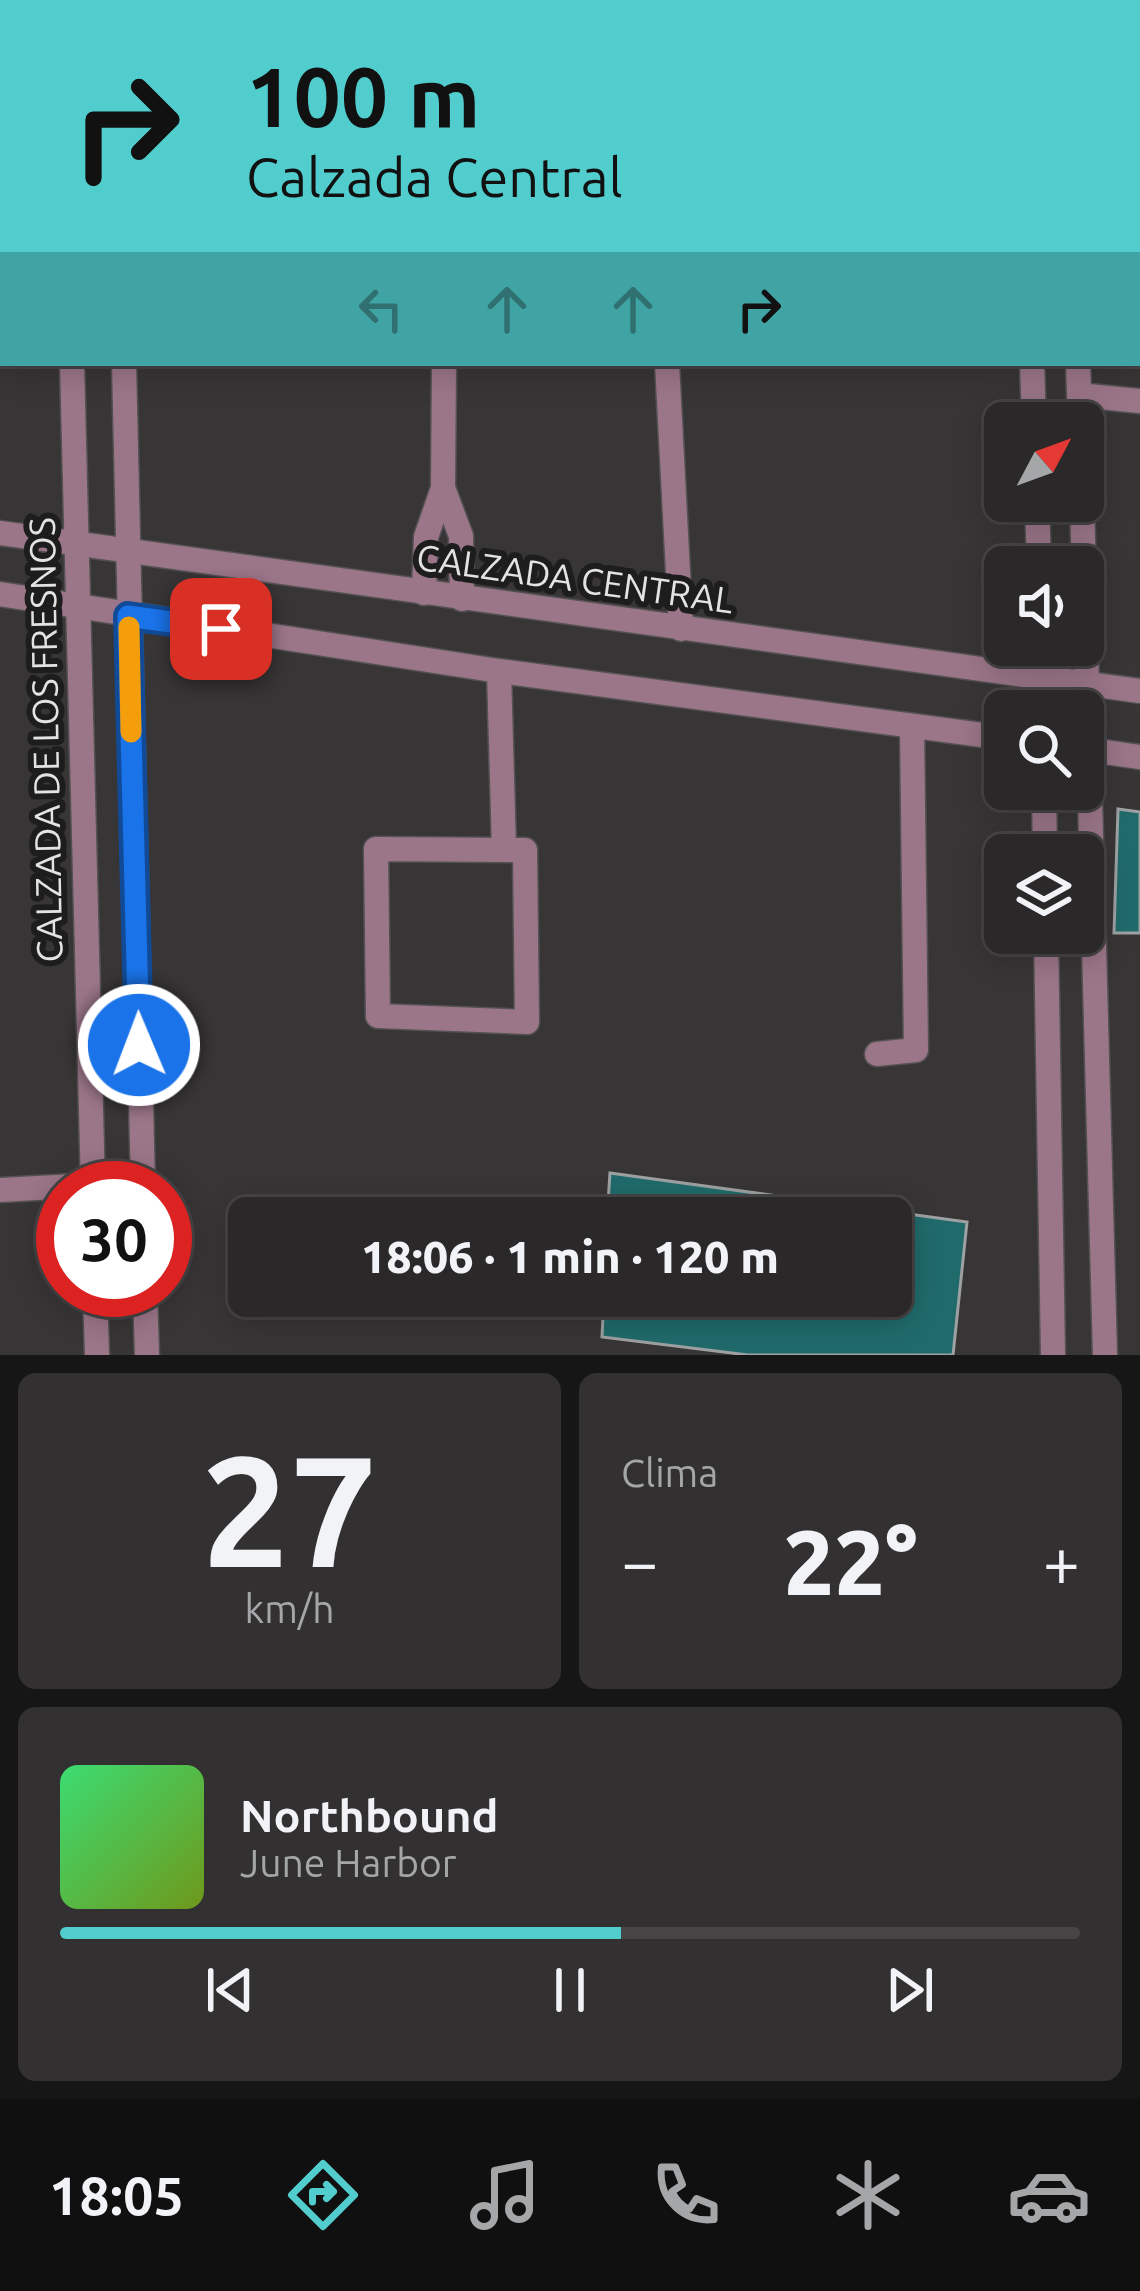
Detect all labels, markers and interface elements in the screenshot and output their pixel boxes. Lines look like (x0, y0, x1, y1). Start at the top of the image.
icon: right (48, 48, 204, 204)
text: 100 m (246, 49, 480, 143)
text: Calzada Central (246, 147, 623, 207)
icon: left (348, 276, 414, 342)
icon: ahead (474, 276, 540, 342)
icon: ahead (600, 276, 666, 342)
icon: right (726, 276, 792, 342)
north arrow (984, 402, 1104, 522)
map controls (984, 402, 1104, 954)
street label: CALZADA DE LOS FRESNOS (21, 517, 69, 963)
street label: CALZADA CENTRAL (414, 535, 736, 621)
button: sound (984, 546, 1104, 666)
pin (170, 578, 272, 680)
icon: arrive (188, 596, 254, 662)
button: search (984, 690, 1104, 810)
button: layers (984, 834, 1104, 954)
position arrow (76, 982, 202, 1108)
speed limit sign: 30 (36, 1161, 192, 1317)
text: 18:06 · 1 min · 120 m (361, 1231, 779, 1282)
text: 27 (202, 1422, 377, 1596)
text: Clima (621, 1451, 718, 1494)
text: 22° (783, 1511, 918, 1612)
text: − (621, 1524, 658, 1598)
text: + (1043, 1524, 1080, 1598)
text: km/h (244, 1587, 335, 1630)
text: Northbound (240, 1790, 499, 1841)
text: June Harbor (240, 1841, 457, 1884)
icon: previous (197, 1957, 263, 2023)
icon: pause (537, 1957, 603, 2023)
icon: next (877, 1957, 943, 2023)
icon: directions (281, 2153, 365, 2237)
icon: music (463, 2153, 547, 2237)
icon: phone (644, 2153, 728, 2237)
icon: climate (826, 2153, 910, 2237)
icon: car (1007, 2153, 1091, 2237)
text: 18:05 (49, 2165, 184, 2225)

